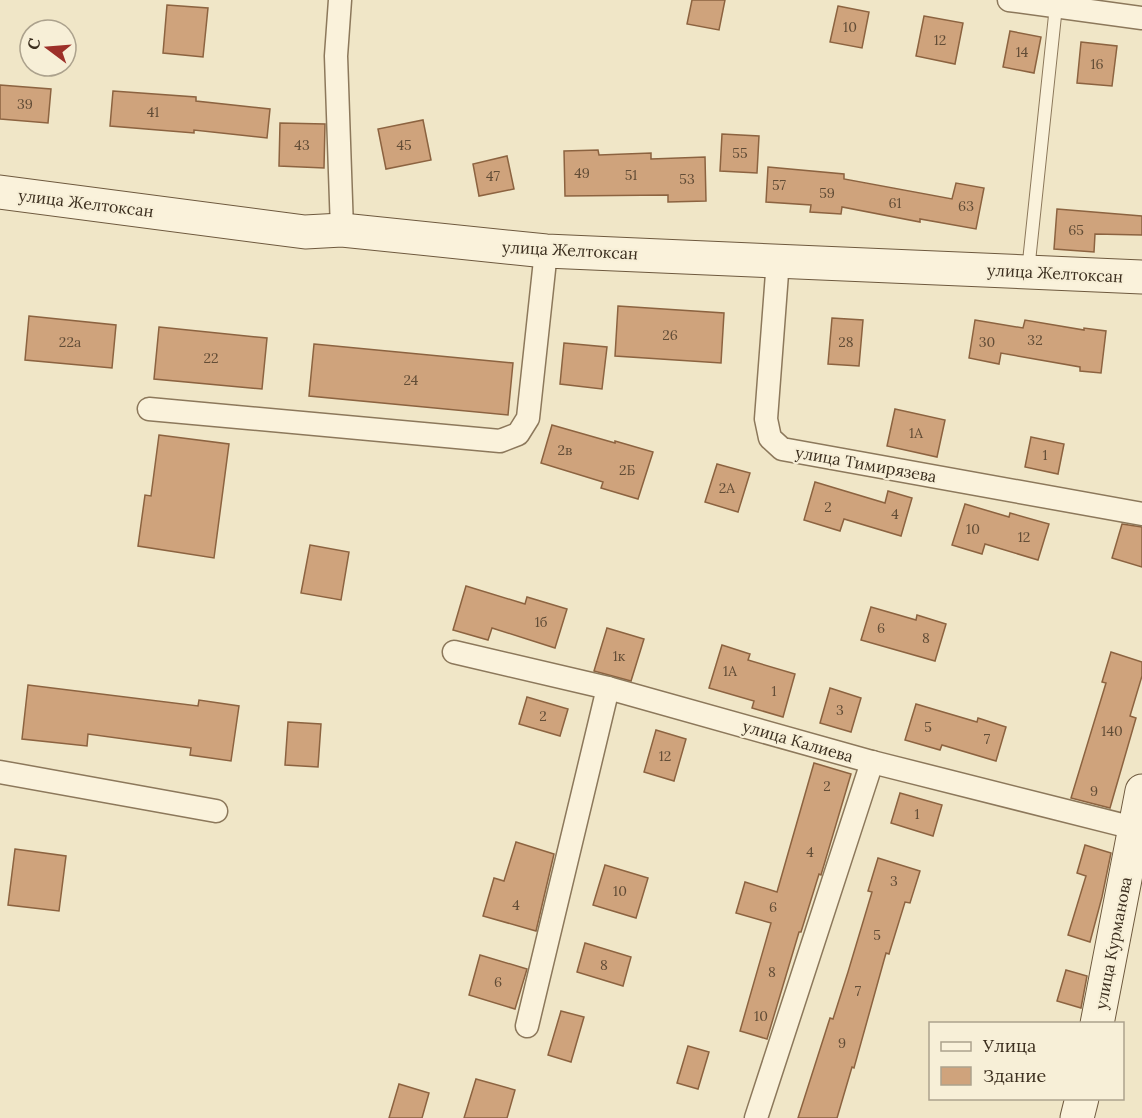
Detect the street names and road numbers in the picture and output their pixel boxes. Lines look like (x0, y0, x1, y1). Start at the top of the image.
street label: улица Желтоксан (17, 185, 155, 221)
street label: улица Желтоксан (502, 236, 638, 264)
street label: улица Желтоксан (987, 259, 1123, 287)
street label: улица Тимирязева (794, 442, 938, 486)
street label: улица Калиева (740, 716, 856, 766)
street label: улица Курманова (1090, 875, 1136, 1011)

